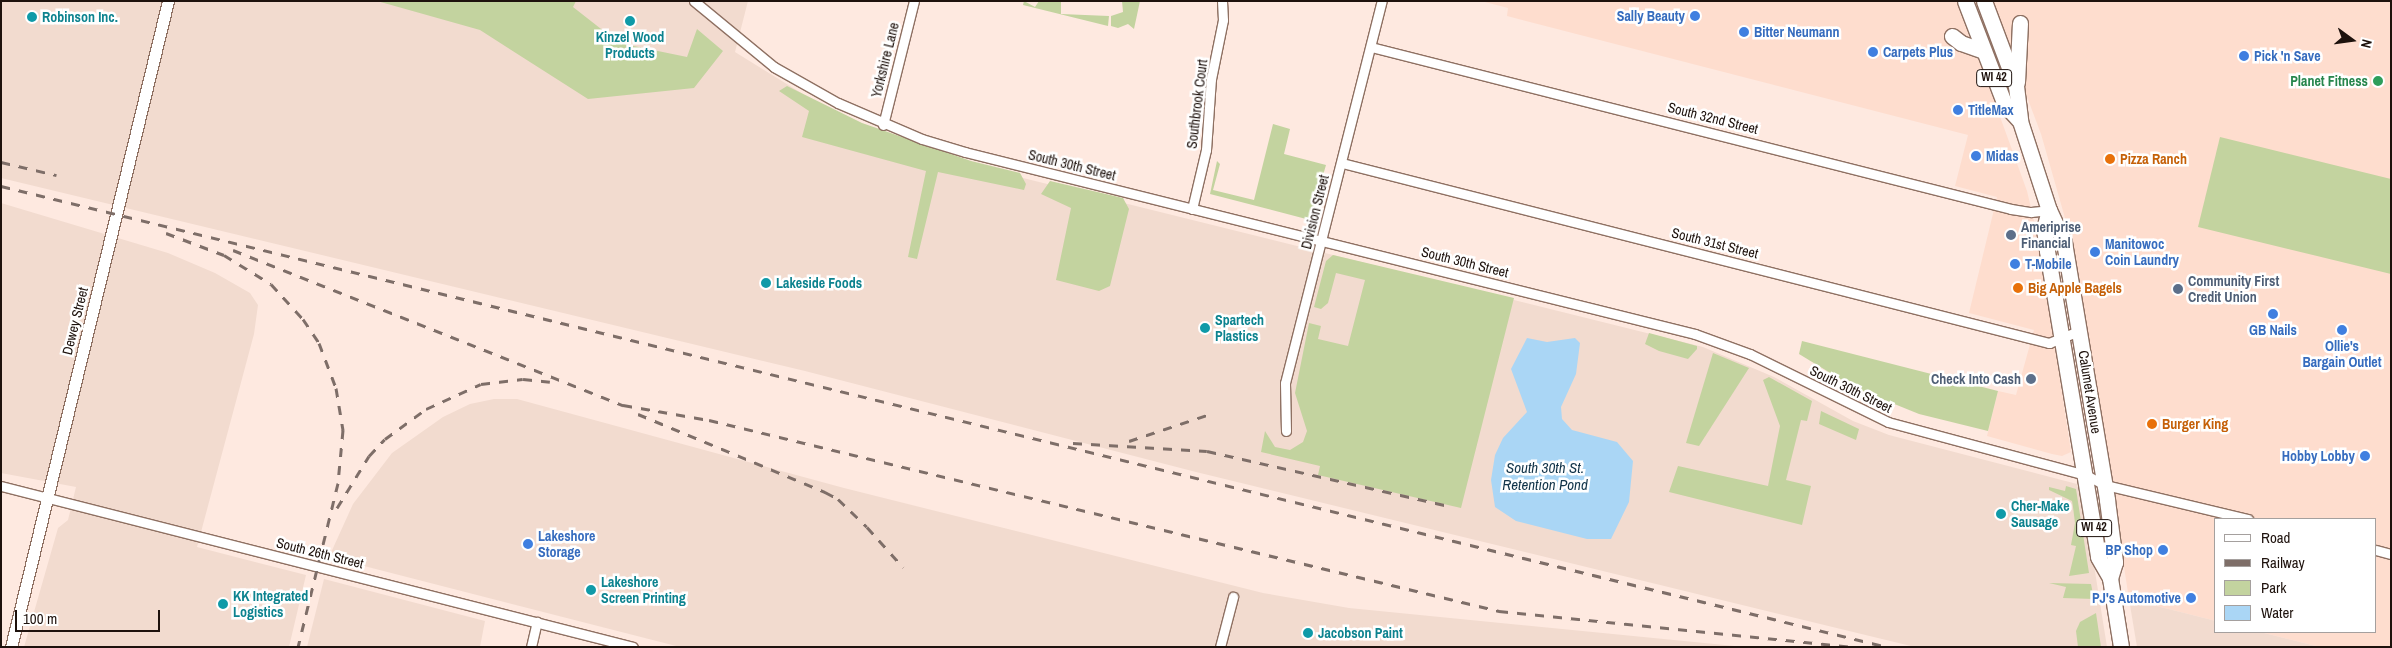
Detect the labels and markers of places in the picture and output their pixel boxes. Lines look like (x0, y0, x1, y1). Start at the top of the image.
place label: Sally Beauty (1617, 8, 1685, 24)
place label: Robinson Inc. (42, 9, 118, 25)
marker: Sally Beauty (1689, 10, 1701, 22)
marker: Robinson Inc. (26, 11, 38, 23)
marker: Kinzel Wood Products (624, 15, 636, 27)
place label: Bitter Neumann (1754, 24, 1839, 40)
marker: Bitter Neumann (1738, 26, 1750, 38)
place label: Kinzel Wood Products (596, 29, 664, 62)
place label: Carpets Plus (1883, 44, 1953, 60)
marker: Carpets Plus (1867, 46, 1879, 58)
place label: Pick 'n Save (2254, 48, 2321, 64)
marker: Pick 'n Save (2238, 50, 2250, 62)
place label: Planet Fitness (2290, 73, 2368, 89)
marker: Planet Fitness (2372, 75, 2384, 87)
place label: TitleMax (1968, 102, 2014, 118)
marker: TitleMax (1952, 104, 1964, 116)
place label: Midas (1986, 148, 2019, 164)
marker: Midas (1970, 150, 1982, 162)
place label: Pizza Ranch (2120, 151, 2187, 167)
marker: Pizza Ranch (2104, 153, 2116, 165)
place label: Ameriprise Financial (2021, 219, 2081, 252)
marker: Ameriprise Financial (2005, 229, 2017, 241)
place label: Manitowoc Coin Laundry (2105, 236, 2179, 268)
marker: Manitowoc Coin Laundry (2089, 246, 2101, 258)
place label: T-Mobile (2025, 256, 2072, 272)
marker: T-Mobile (2009, 258, 2021, 270)
place label: Community First Credit Union (2188, 273, 2279, 306)
place label: Lakeside Foods (776, 275, 862, 291)
marker: Lakeside Foods (760, 277, 772, 289)
place label: Big Apple Bagels (2028, 280, 2122, 296)
marker: Big Apple Bagels (2012, 282, 2024, 294)
marker: Community First Credit Union (2172, 283, 2184, 295)
marker: GB Nails (2267, 308, 2279, 320)
place label: Spartech Plastics (1215, 312, 1264, 344)
marker: Spartech Plastics (1199, 322, 1211, 334)
place label: GB Nails (2249, 322, 2297, 338)
marker: Ollie's Bargain Outlet (2336, 324, 2348, 336)
place label: Ollie's Bargain Outlet (2302, 338, 2382, 371)
place label: Check Into Cash (1931, 371, 2021, 387)
marker: Check Into Cash (2025, 373, 2037, 385)
place label: Burger King (2162, 416, 2228, 432)
marker: Burger King (2146, 418, 2158, 430)
place label: Hobby Lobby (2282, 448, 2355, 464)
marker: Hobby Lobby (2359, 450, 2371, 462)
place label: Cher-Make Sausage (2011, 498, 2070, 530)
marker: Cher-Make Sausage (1995, 508, 2007, 520)
place label: Lakeshore Storage (538, 528, 595, 560)
marker: Lakeshore Storage (522, 538, 534, 550)
place label: BP Shop (2105, 542, 2153, 558)
marker: BP Shop (2157, 544, 2169, 556)
place label: Lakeshore Screen Printing (601, 574, 686, 606)
marker: Lakeshore Screen Printing (585, 584, 597, 596)
place label: KK Integrated Logistics (233, 588, 308, 620)
place label: PJ's Automotive (2092, 590, 2181, 606)
marker: PJ's Automotive (2185, 592, 2197, 604)
marker: KK Integrated Logistics (217, 598, 229, 610)
place label: Jacobson Paint (1318, 625, 1403, 641)
marker: Jacobson Paint (1302, 627, 1314, 639)

